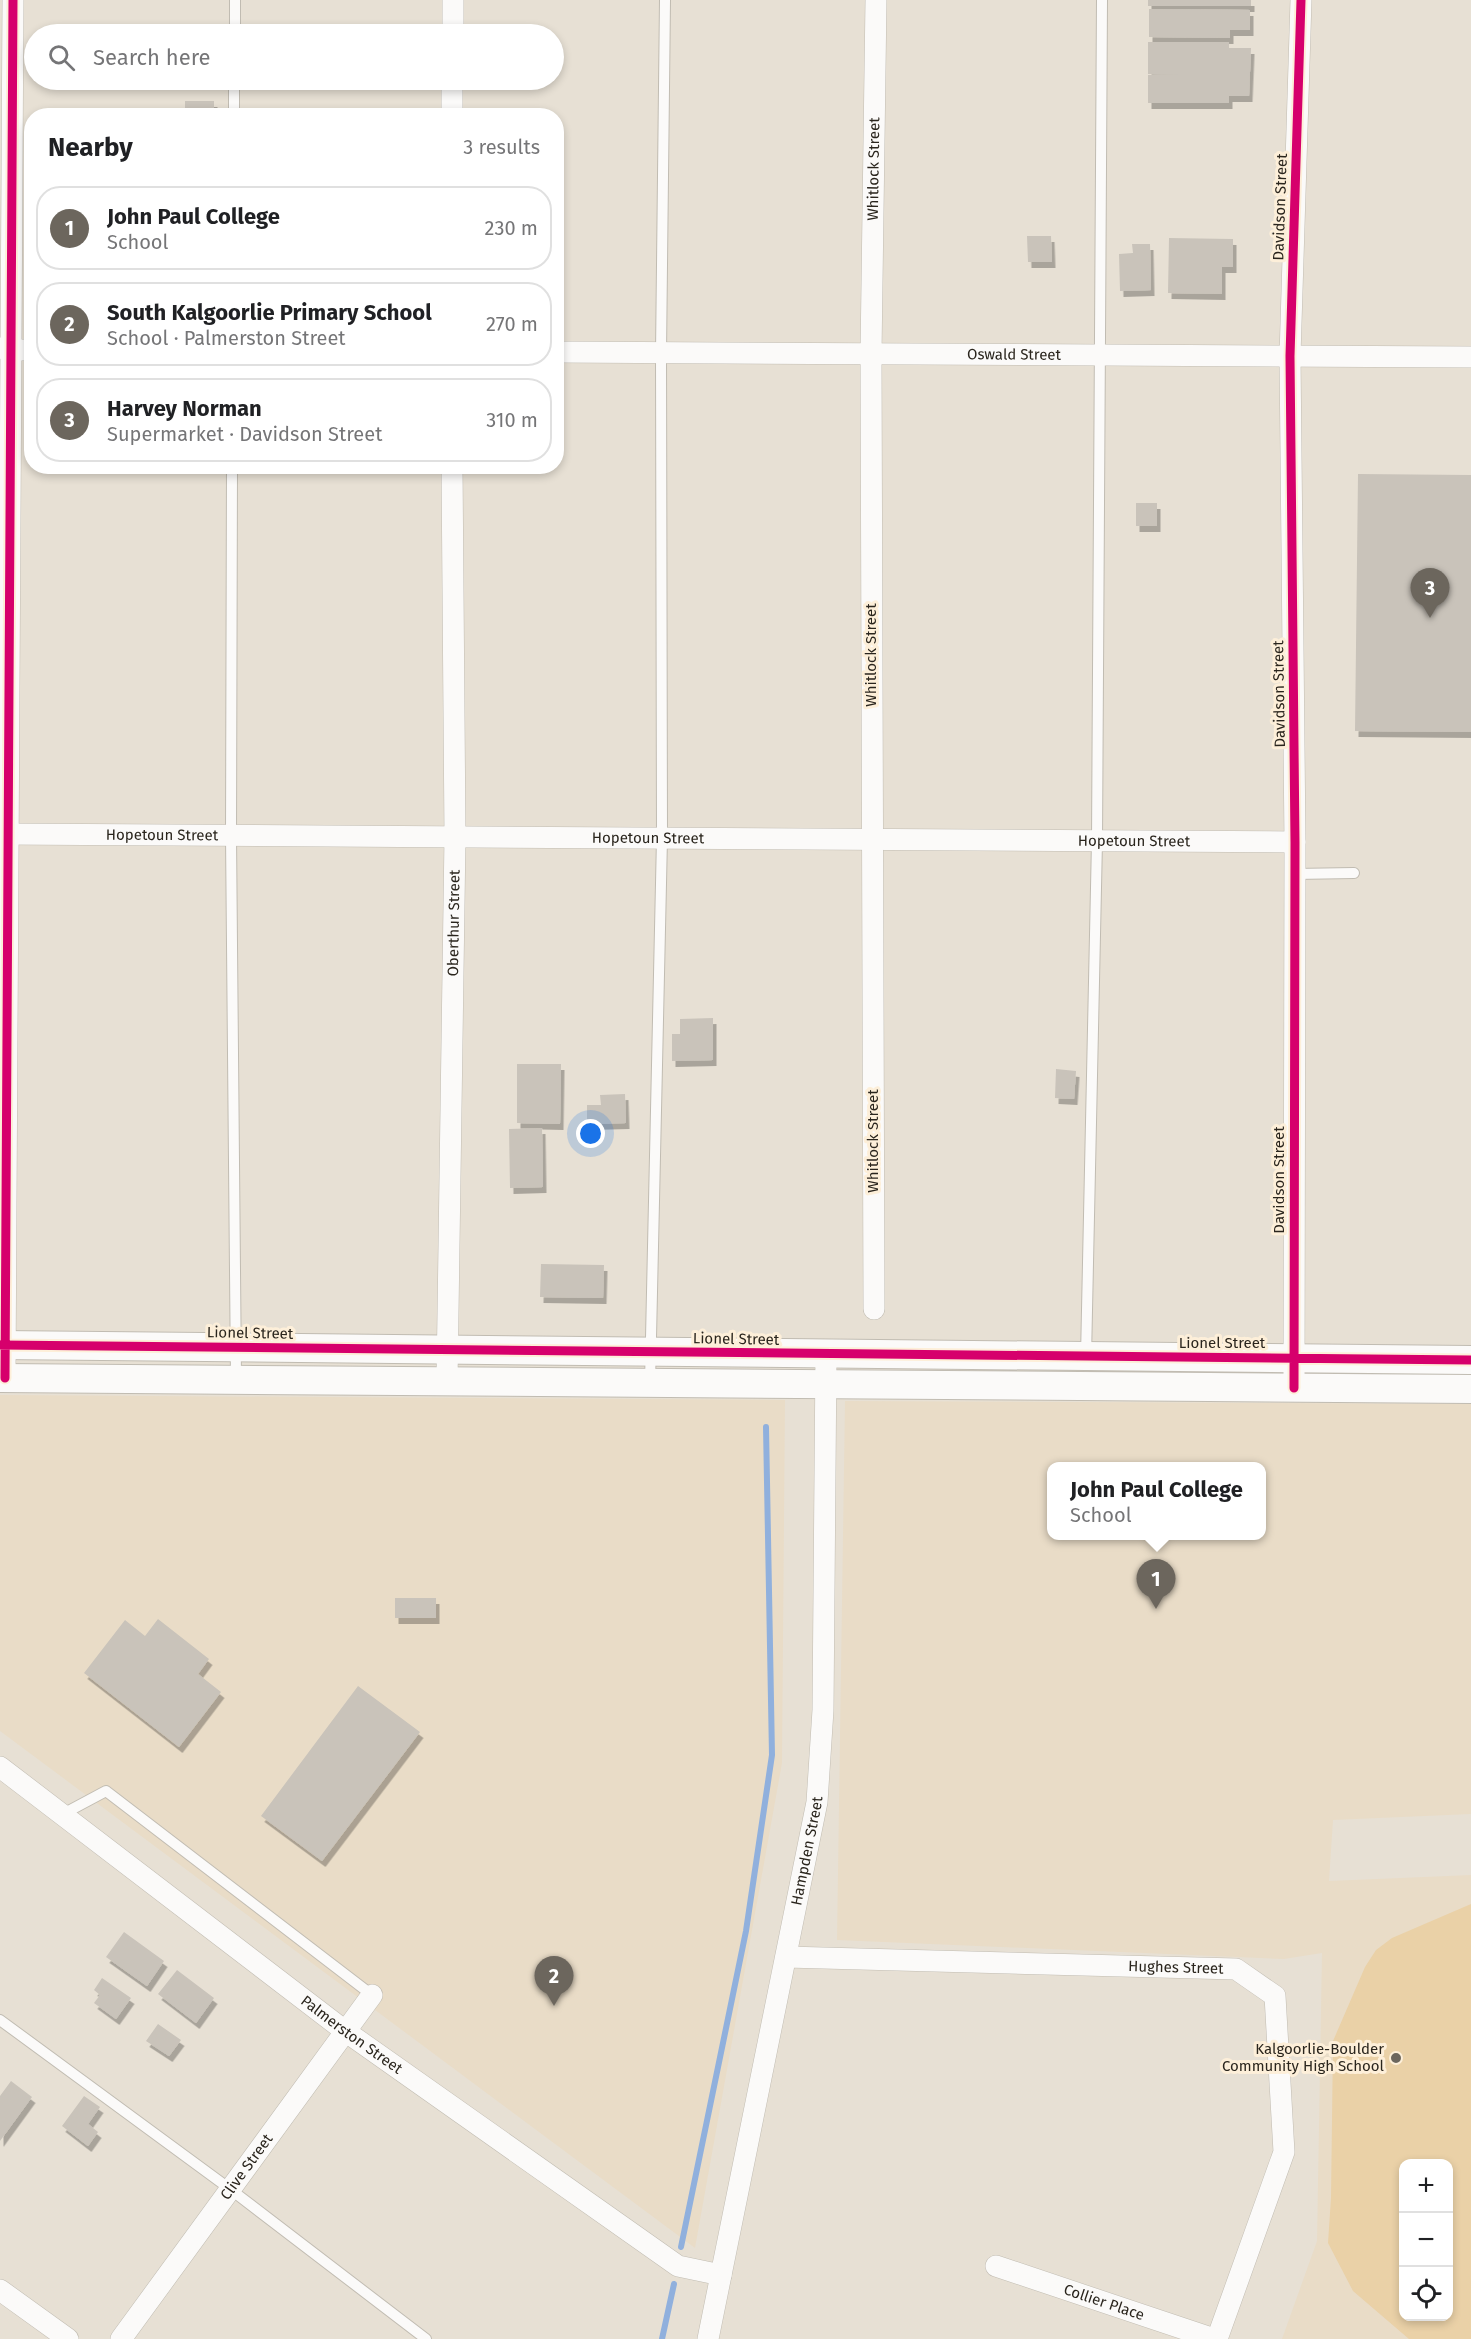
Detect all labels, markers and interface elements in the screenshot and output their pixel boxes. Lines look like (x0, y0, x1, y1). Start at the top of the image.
search box (24, 24, 564, 90)
icon: search (45, 41, 78, 74)
text: Search here (93, 44, 211, 71)
street label: Whitlock Street (864, 117, 883, 221)
text: Nearby (48, 132, 133, 163)
text: 3 results (463, 135, 540, 159)
street label: Davidson Street (1269, 153, 1291, 261)
text: John Paul College (107, 203, 280, 230)
text: 1 (65, 216, 74, 240)
text: 230 m (485, 216, 538, 240)
text: School (107, 230, 168, 254)
text: South Kalgoorlie Primary School (107, 299, 432, 326)
text: 2 (64, 312, 75, 336)
text: 270 m (486, 312, 538, 336)
text: School · Palmerston Street (107, 326, 346, 350)
street label: Oswald Street (967, 345, 1062, 364)
text: Harvey Norman (107, 395, 262, 422)
text: 3 (64, 408, 75, 432)
text: 310 m (486, 408, 538, 432)
text: Supermarket · Davidson Street (107, 422, 382, 446)
pin: 3 (1410, 568, 1450, 618)
street label: Whitlock Street (862, 603, 880, 707)
street label: Davidson Street (1269, 640, 1289, 748)
street label: Hopetoun Street (106, 826, 219, 844)
street label: Hopetoun Street (592, 829, 705, 847)
street label: Hopetoun Street (1078, 832, 1191, 850)
street label: Oberthur Street (444, 869, 464, 977)
street label: Whitlock Street (864, 1089, 882, 1193)
your location (576, 1119, 605, 1148)
street label: Davidson Street (1270, 1126, 1288, 1234)
street label: Lionel Street (207, 1323, 294, 1343)
street label: Lionel Street (693, 1329, 780, 1349)
street label: Lionel Street (1179, 1334, 1266, 1352)
popup (1047, 1462, 1266, 1540)
text: John Paul College (1070, 1476, 1243, 1503)
text: School (1070, 1503, 1132, 1527)
pin: 1 (1136, 1560, 1176, 1609)
street label: Hampden Street (787, 1795, 826, 1907)
pin: 2 (534, 1956, 574, 2006)
street label: Hughes Street (1128, 1957, 1224, 1978)
street label: Palmerston Street (297, 1992, 406, 2078)
place label: Kalgoorlie-Boulder Community High School (1222, 2040, 1385, 2075)
marker: Kalgoorlie-Boulder Community High School (1389, 2051, 1403, 2065)
street label: Clive Street (217, 2130, 277, 2203)
map controls (1399, 2159, 1453, 2321)
button: + (1399, 2159, 1453, 2213)
button: − (1399, 2213, 1453, 2267)
button: locate (1399, 2267, 1453, 2321)
street label: Collier Place (1061, 2280, 1147, 2324)

